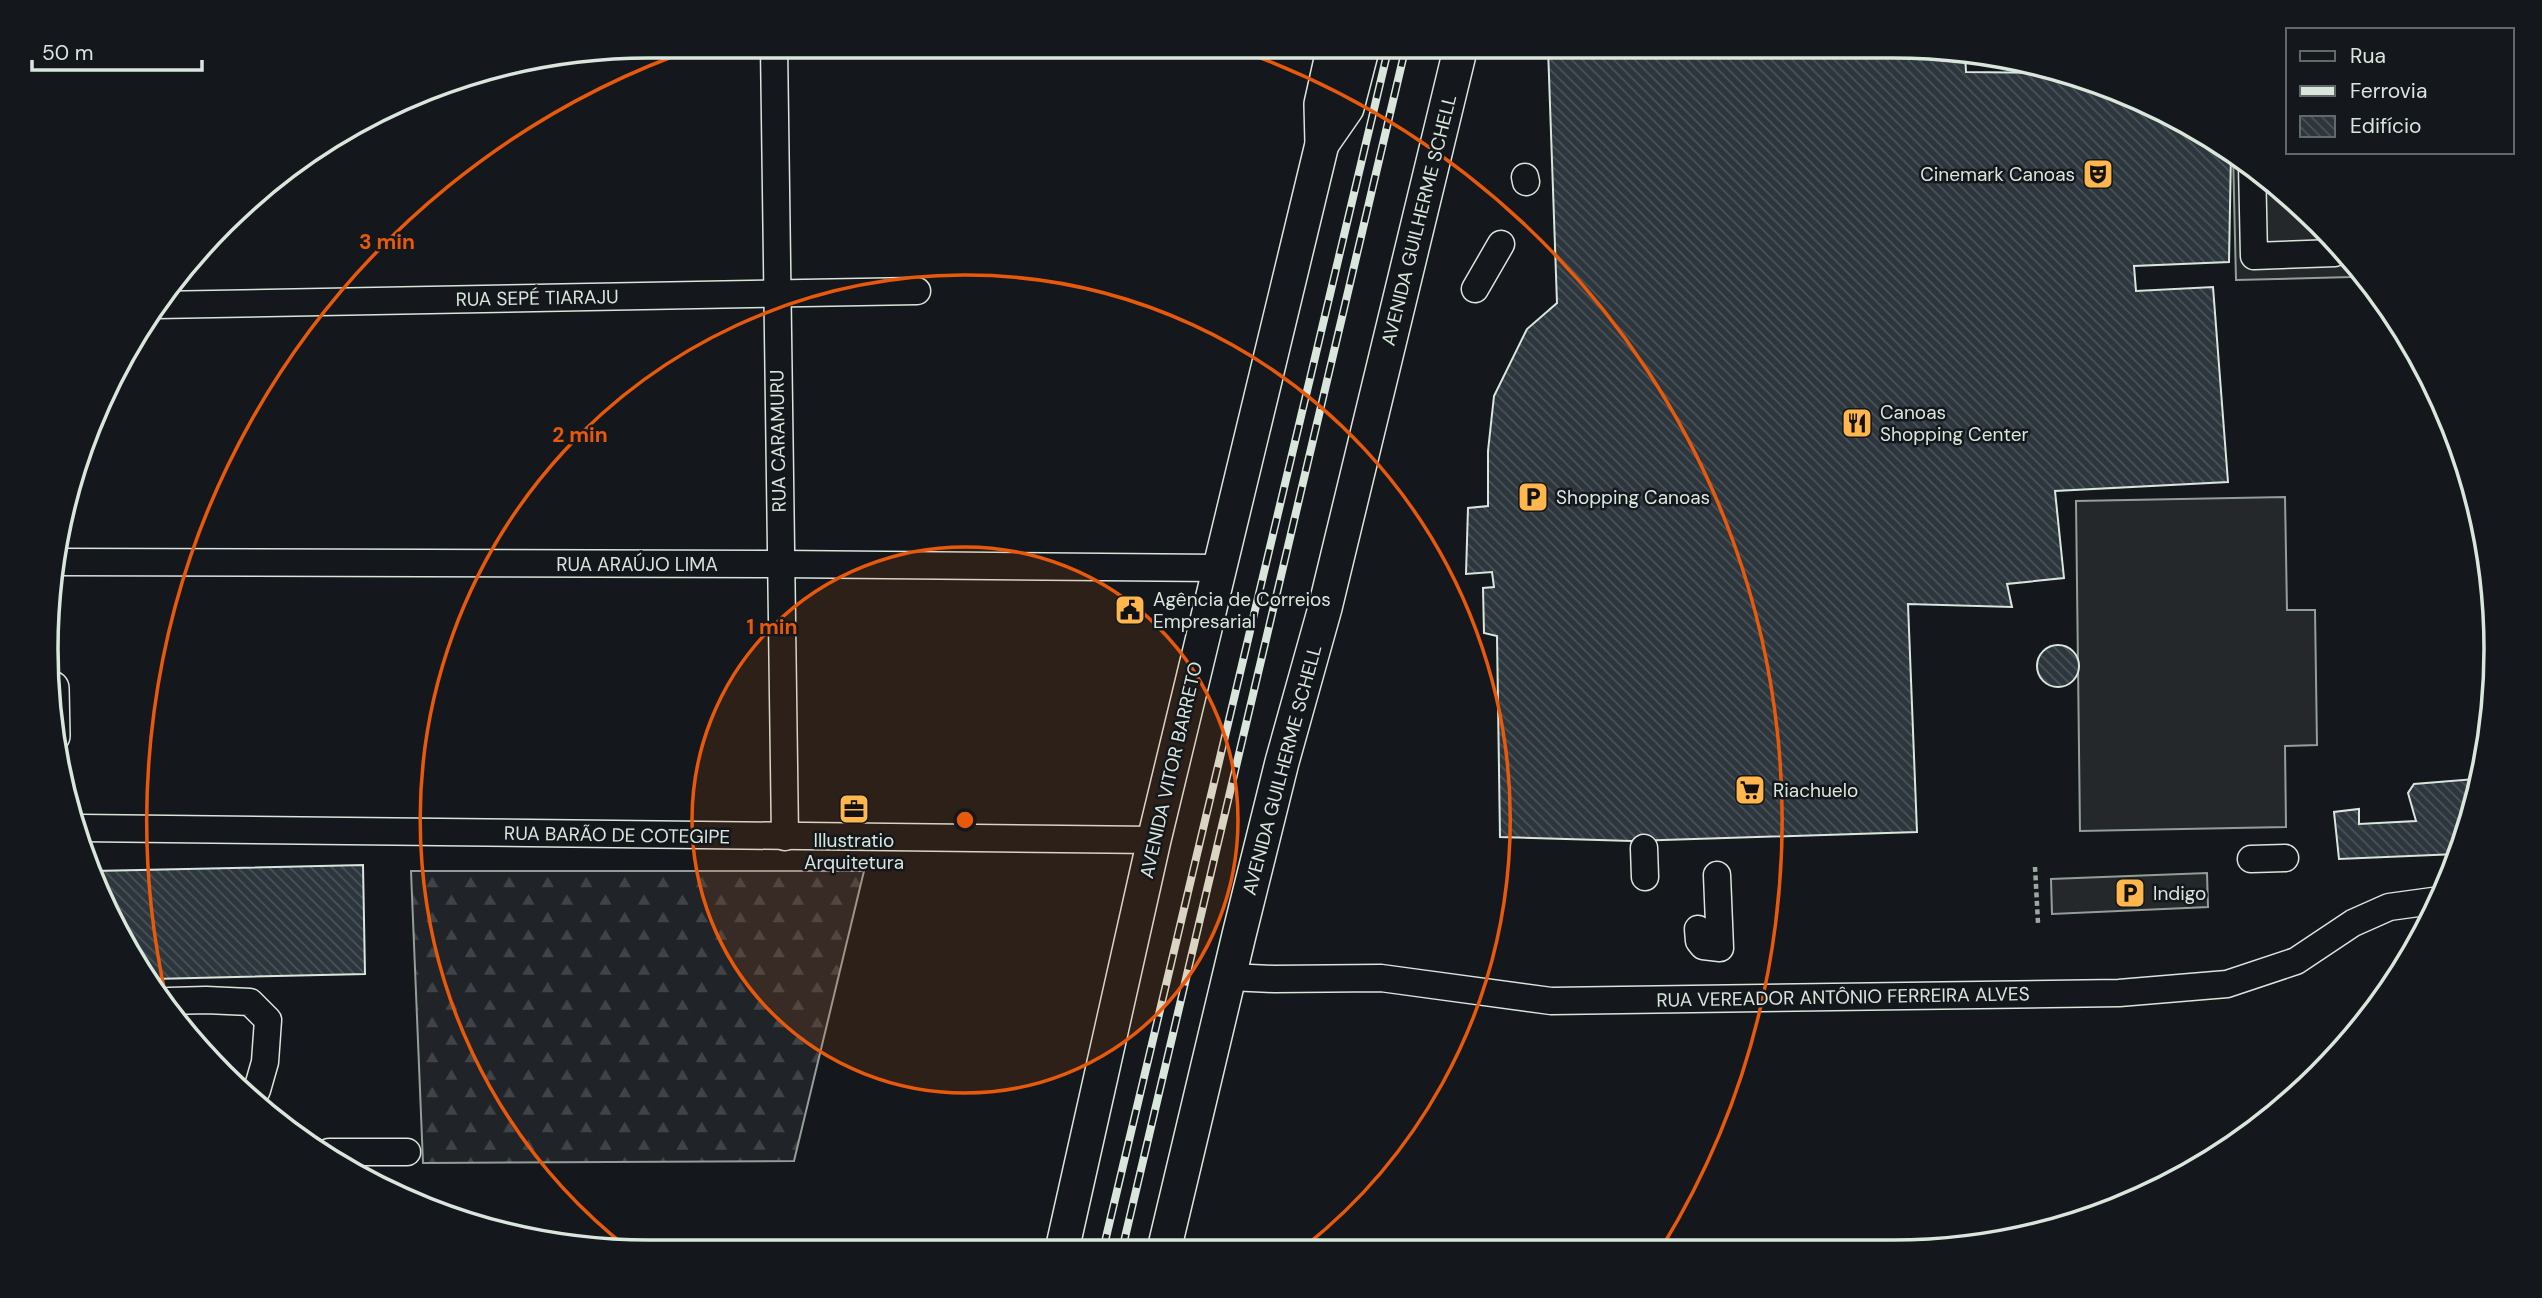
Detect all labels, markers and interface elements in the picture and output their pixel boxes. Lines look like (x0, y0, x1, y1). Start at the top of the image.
scale bar (32, 28, 201, 72)
legend (2286, 28, 2514, 154)
text: 50 m (42, 39, 93, 67)
text: Rua (2350, 42, 2386, 70)
text: Ferrovia (2350, 77, 2427, 105)
street label: AVENIDA GUILHERME SCHELL (1376, 92, 1462, 348)
text: Edifício (2350, 112, 2421, 140)
theatre icon: Cinemark Canoas (2081, 157, 2115, 191)
place label: Cinemark Canoas (1920, 162, 2075, 187)
text: 3 min (359, 228, 415, 256)
street label: RUA SEPÉ TIARAJU (455, 284, 619, 312)
street label: RUA CARAMURU (764, 369, 792, 513)
place label: Canoas Shopping Center (1880, 400, 2028, 447)
restaurant icon: Canoas Shopping Center (1840, 406, 1874, 440)
text: 2 min (552, 421, 608, 449)
parking icon: Shopping Canoas (1516, 480, 1550, 514)
place label: Shopping Canoas (1556, 485, 1710, 510)
street label: RUA ARAÚJO LIMA (556, 552, 718, 577)
place label: Agência de Correios Empresarial (1153, 587, 1331, 634)
public building icon: Agência de Correios Empresarial (1113, 593, 1147, 627)
text: 1 min (746, 613, 798, 641)
street label: AVENIDA GUILHERME SCHELL (1237, 642, 1327, 898)
street label: AVENIDA VITOR BARRETO (1134, 659, 1208, 881)
supermarket icon: Riachuelo (1733, 773, 1767, 807)
place label: Riachuelo (1773, 778, 1858, 803)
office icon: Illustratio Arquitetura (837, 792, 871, 826)
centre of rings (953, 808, 977, 832)
street label: RUA BARÃO DE COTEGIPE (504, 821, 730, 849)
place label: Illustratio Arquitetura (804, 828, 904, 875)
parking icon: Indigo (2113, 876, 2147, 910)
place label: Indigo (2153, 881, 2206, 906)
street label: RUA VEREADOR ANTÔNIO FERREIRA ALVES (1656, 981, 2030, 1013)

